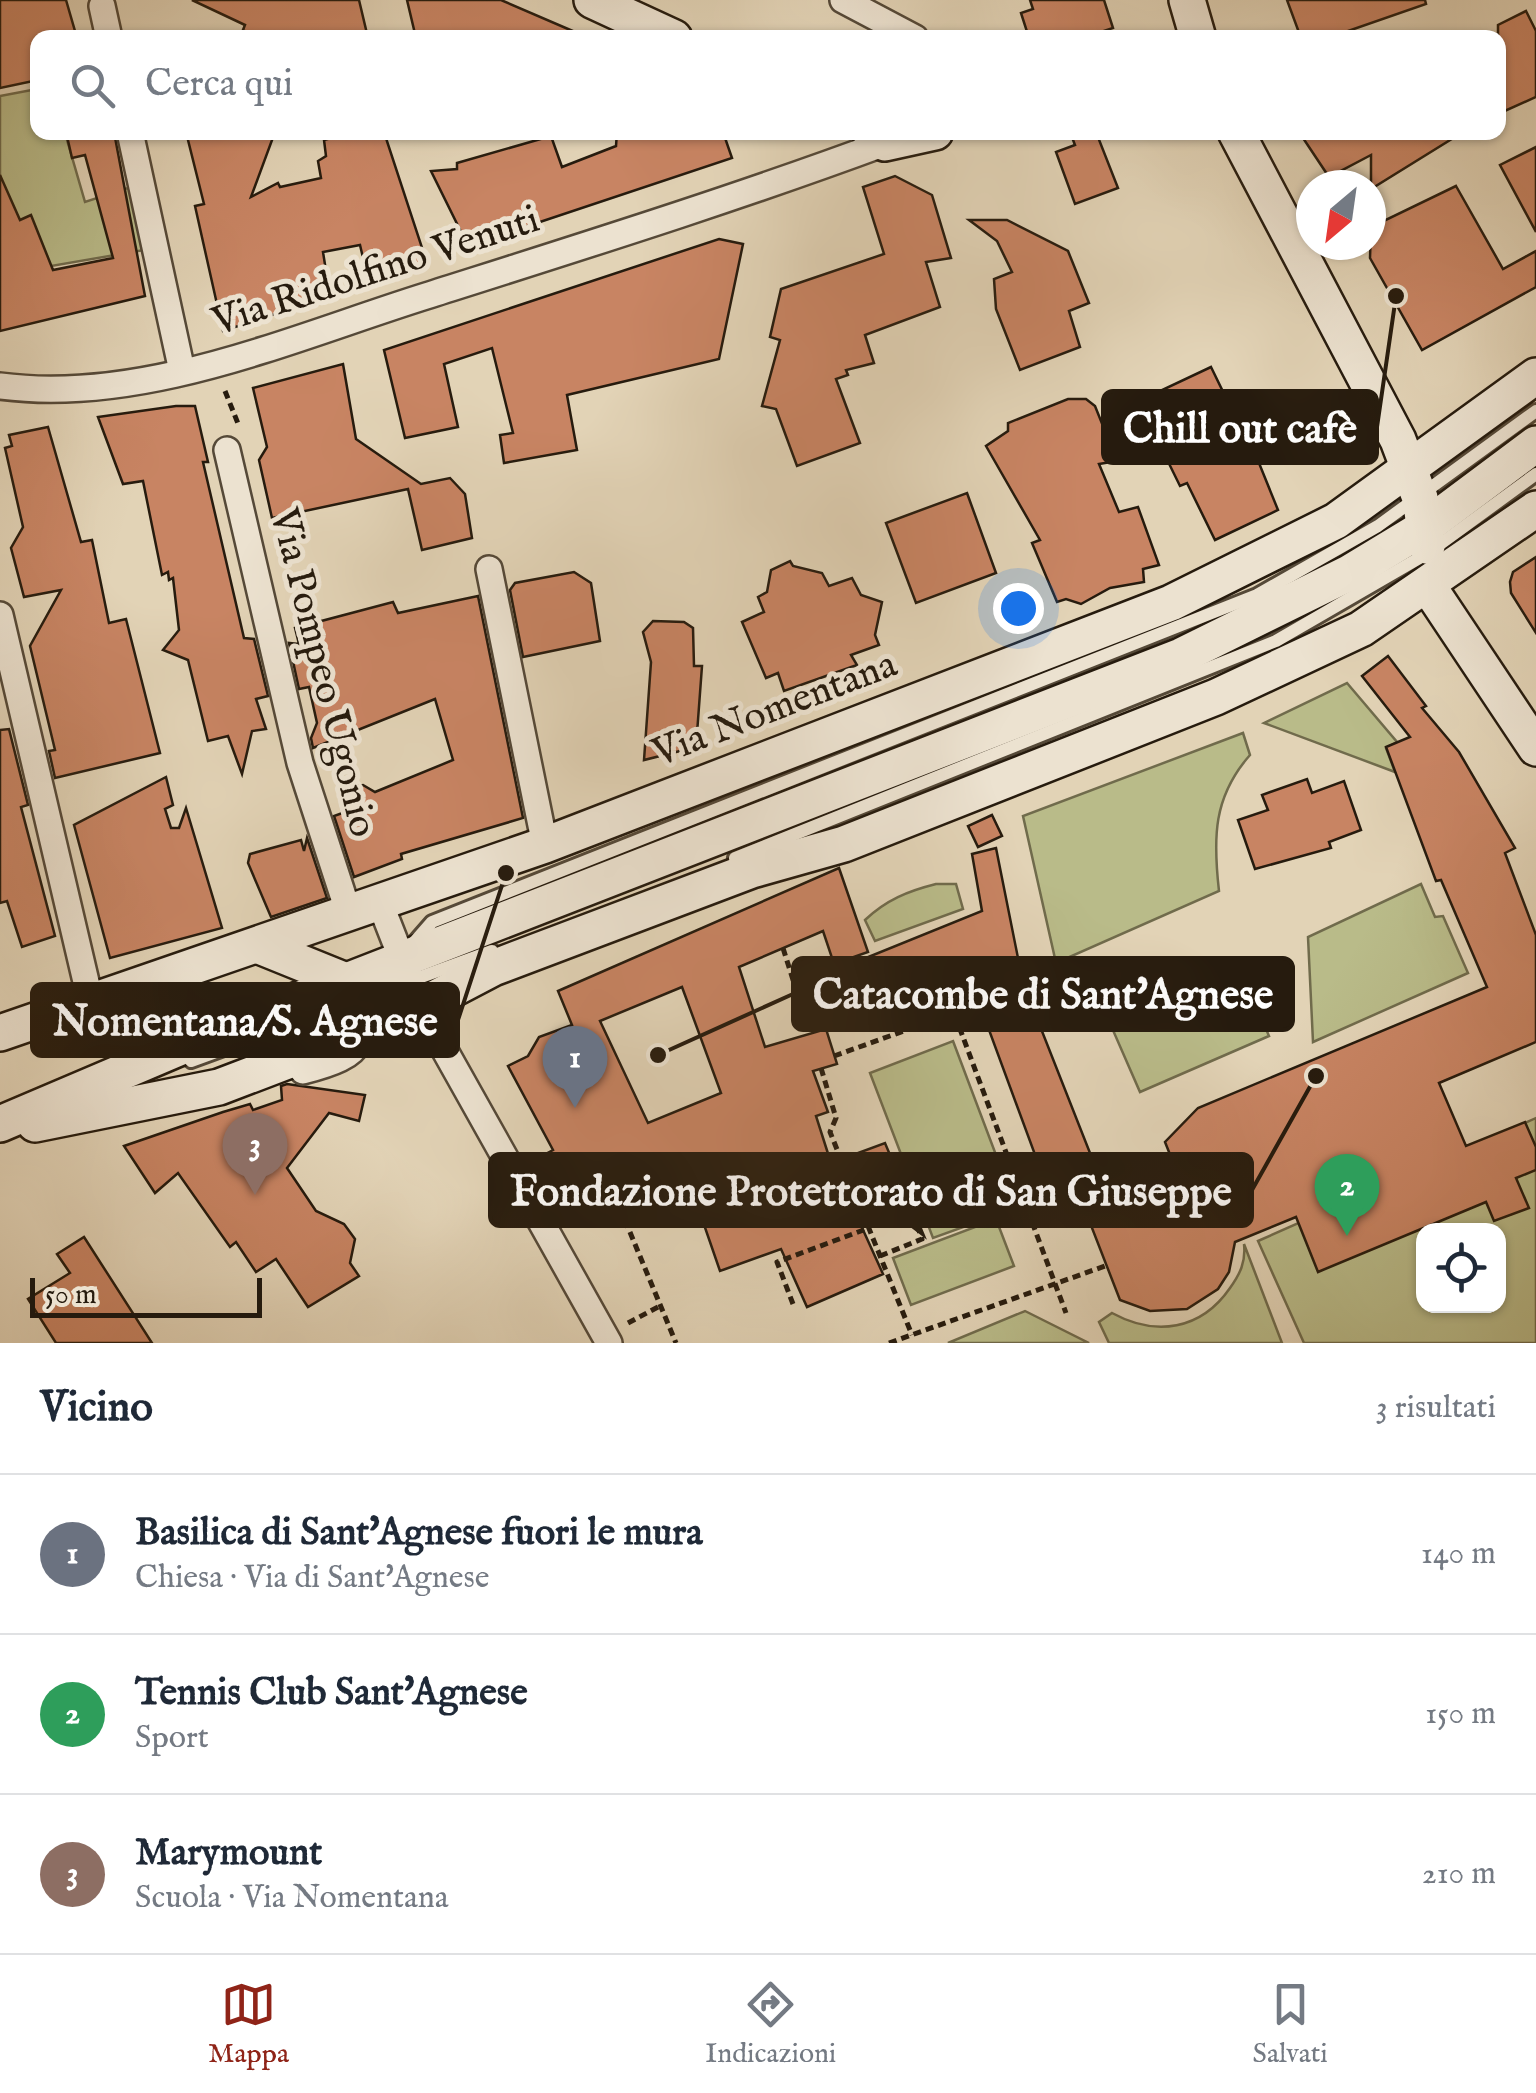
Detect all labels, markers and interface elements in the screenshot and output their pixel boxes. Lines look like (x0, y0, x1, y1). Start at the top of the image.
search box (30, 30, 1506, 140)
icon: search (65, 58, 120, 113)
text: Cerca qui (145, 61, 293, 109)
north arrow (1296, 170, 1386, 260)
street label: Via Ridolfino Venuti (205, 195, 546, 349)
callout: Chill out cafè (1103, 391, 1377, 463)
text: Chill out cafè (1123, 404, 1357, 457)
street label: Via Pompeo Ugonio (256, 502, 388, 843)
your location (993, 583, 1044, 634)
street label: Via Nomentana (645, 640, 905, 780)
callout: Catacombe di Sant'Agnese (793, 958, 1293, 1030)
text: Catacombe di Sant'Agnese (813, 970, 1273, 1023)
callout: Nomentana/S. Agnese (32, 984, 458, 1056)
text: Nomentana/S. Agnese (51, 997, 438, 1050)
pin: 1 (542, 1026, 608, 1108)
pin: 3 (222, 1112, 288, 1195)
callout: Fondazione Protettorato di San Giuseppe (490, 1154, 1252, 1226)
pin: 2 (1314, 1154, 1380, 1236)
text: Fondazione Protettorato di San Giuseppe (510, 1167, 1232, 1220)
map controls (1416, 1223, 1506, 1313)
button: locate (1416, 1223, 1506, 1313)
scale bar (30, 1273, 262, 1318)
text: 50 m (45, 1278, 97, 1313)
text: Vicino (40, 1382, 153, 1435)
text: 3 risultati (1376, 1388, 1496, 1429)
text: Basilica di Sant'Agnese fuori le mura (135, 1510, 703, 1558)
text: 1 (67, 1534, 78, 1575)
text: 140 m (1421, 1534, 1496, 1575)
text: Chiesa · Via di Sant'Agnese (135, 1558, 489, 1599)
text: Tennis Club Sant'Agnese (135, 1670, 528, 1718)
text: 2 (65, 1694, 80, 1735)
text: 150 m (1425, 1694, 1496, 1735)
text: Sport (135, 1718, 209, 1759)
text: Marymount (135, 1830, 322, 1878)
text: 3 (67, 1854, 78, 1895)
text: 210 m (1422, 1854, 1496, 1895)
text: Scuola · Via Nomentana (135, 1878, 449, 1919)
tab: Mappa (208, 1977, 289, 2072)
tab: Indicazioni (705, 1977, 836, 2072)
tab: Salvati (1253, 1977, 1328, 2072)

